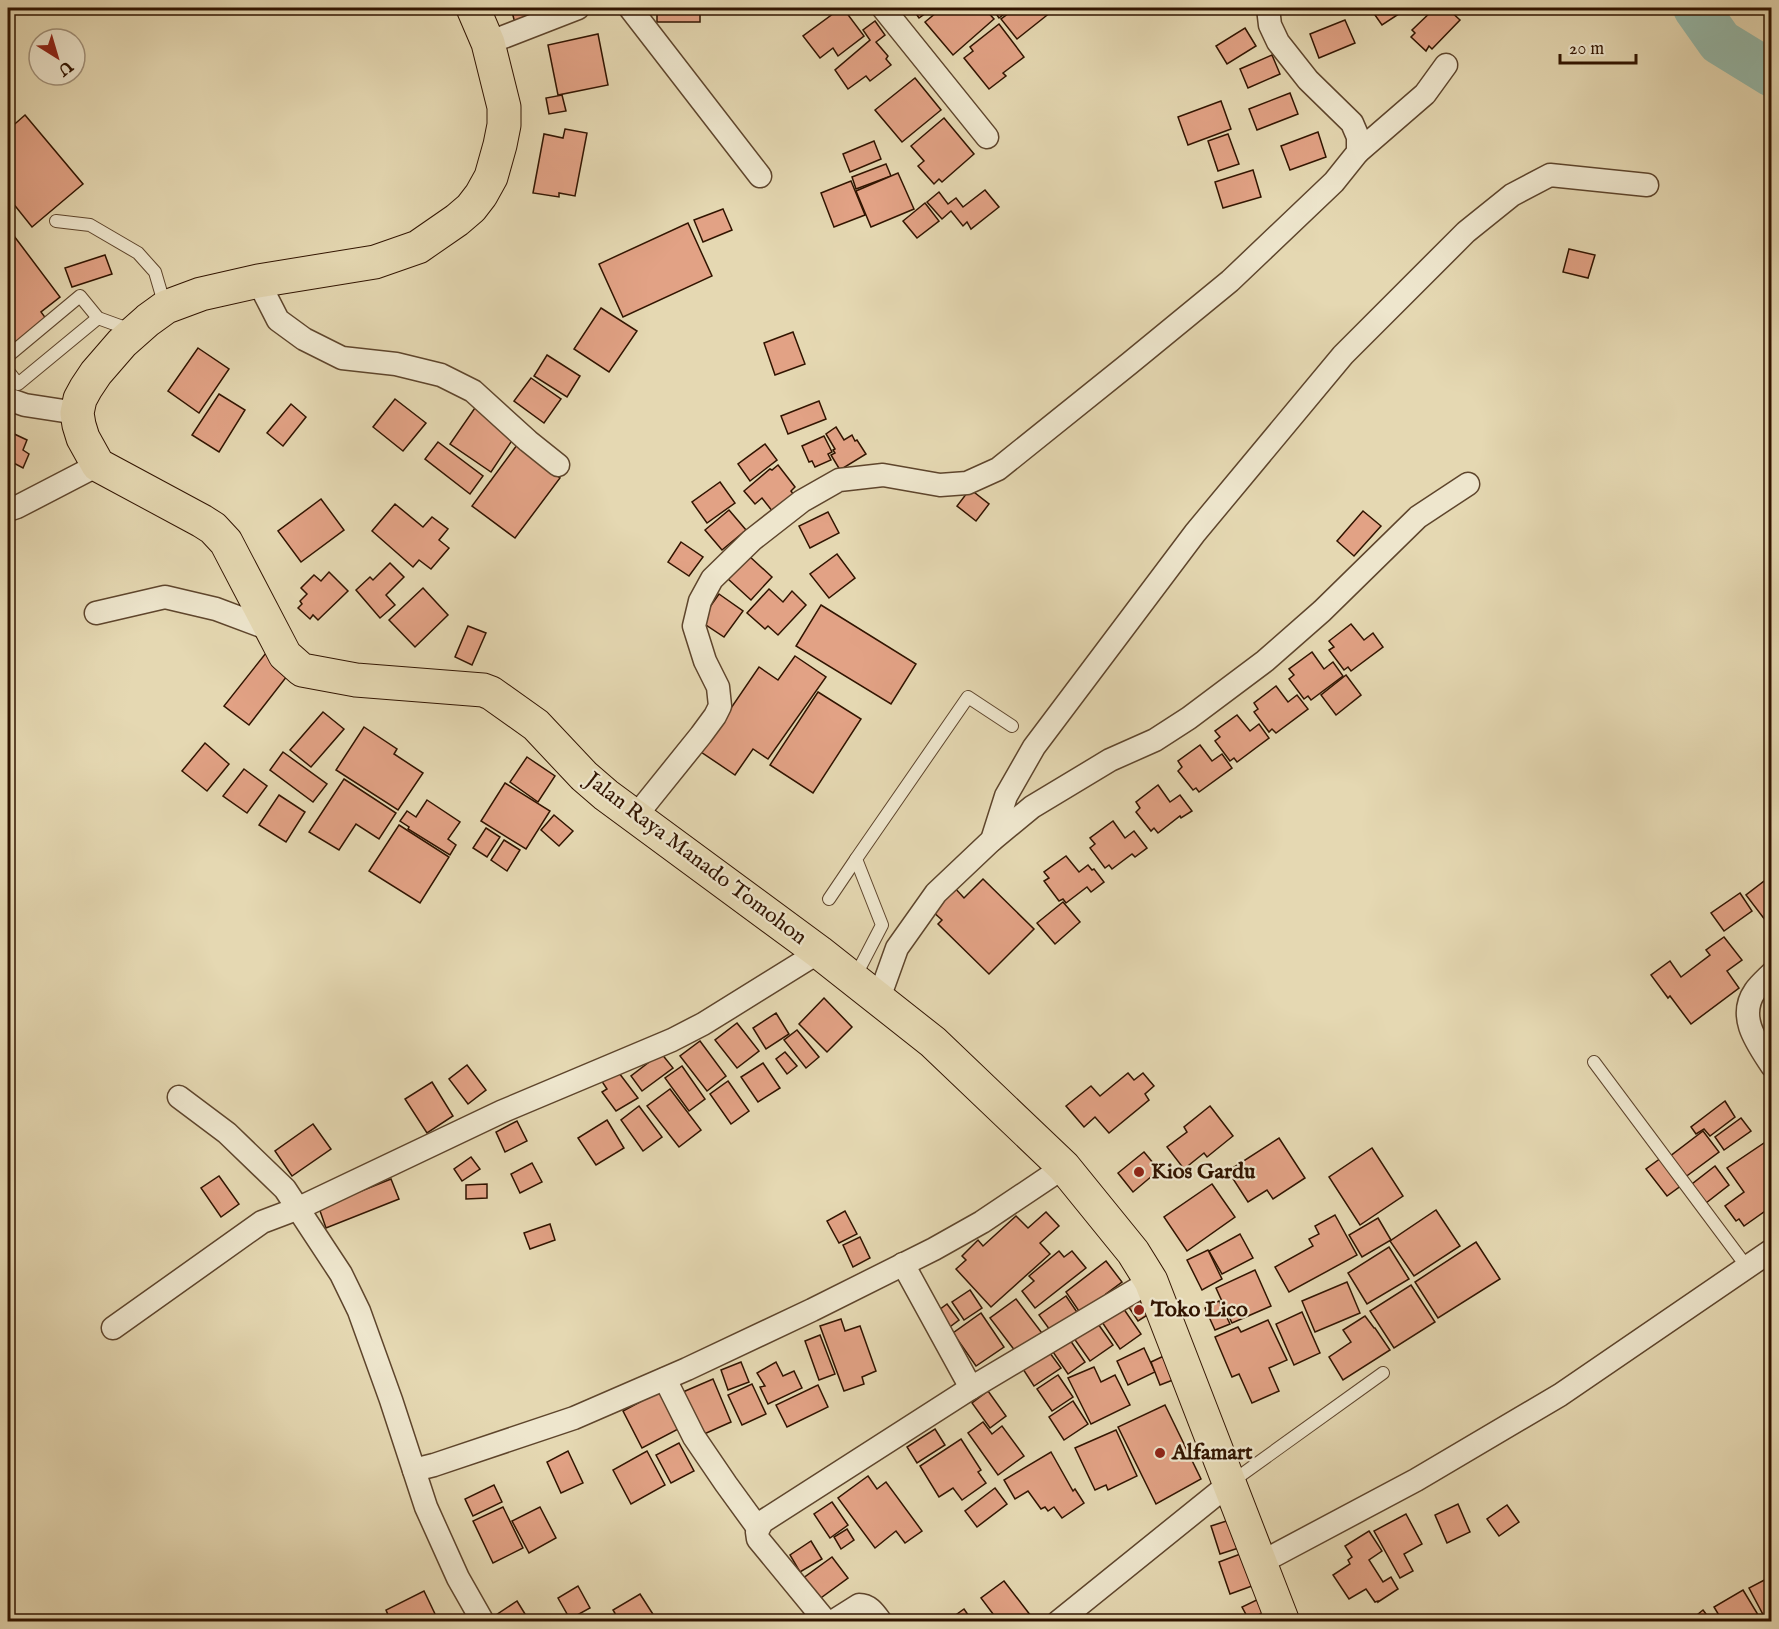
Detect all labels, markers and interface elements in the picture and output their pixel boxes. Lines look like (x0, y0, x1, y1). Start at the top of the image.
north arrow (27, 27, 87, 87)
scale bar (1560, 27, 1636, 65)
text: 20 m (1569, 38, 1604, 61)
text: U (53, 55, 77, 80)
street label: Jalan Raya Manado Tomohon (577, 765, 813, 952)
place label: Kios Gardu (1151, 1158, 1256, 1186)
marker: Kios Gardu (1132, 1165, 1146, 1179)
place label: Toko Lico (1150, 1296, 1248, 1324)
marker: Toko Lico (1132, 1303, 1146, 1317)
place label: Alfamart (1171, 1439, 1253, 1467)
marker: Alfamart (1153, 1446, 1167, 1460)

